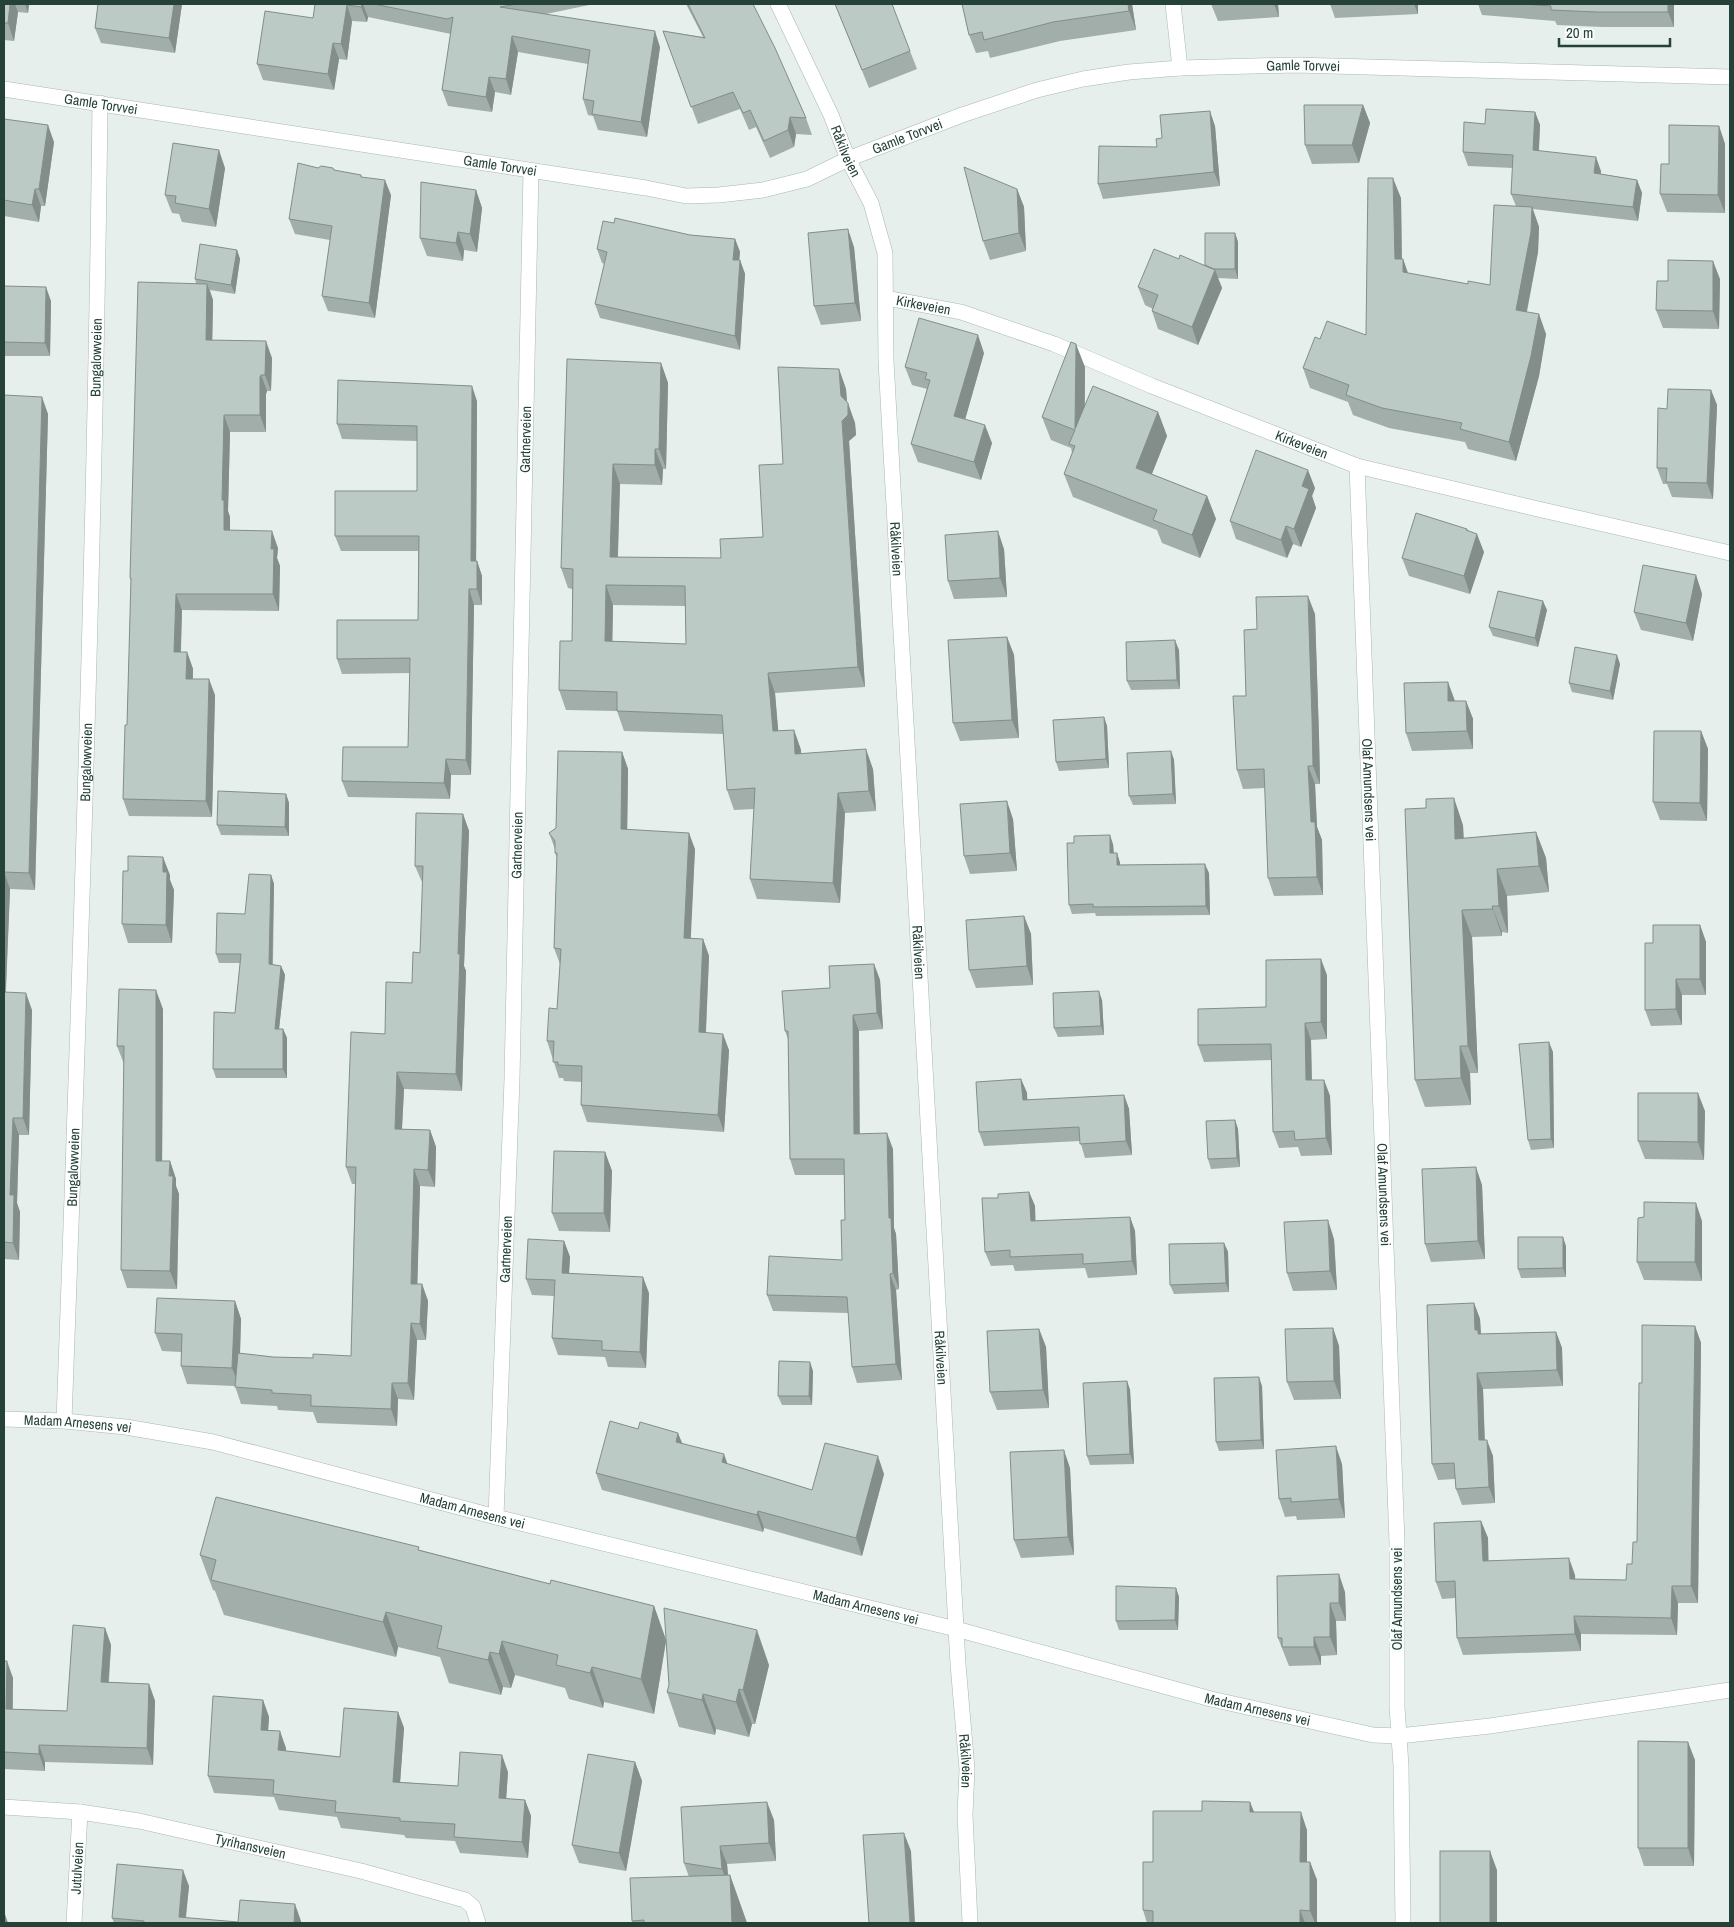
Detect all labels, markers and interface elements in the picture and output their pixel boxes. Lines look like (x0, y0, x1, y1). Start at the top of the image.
scale bar (1559, 15, 1670, 47)
text: 20 m (1566, 22, 1593, 43)
street label: Gamle Torvvei (1266, 56, 1340, 75)
street label: Gamle Torvvei (63, 89, 139, 118)
street label: Gamle Torvvei (869, 114, 945, 158)
street label: Råkilveien (827, 123, 865, 180)
street label: Gamle Torvvei (462, 151, 538, 180)
street label: Kirkeveien (895, 291, 952, 319)
street label: Bungalowveien (86, 318, 106, 397)
street label: Gartnerveien (516, 406, 535, 473)
street label: Kirkeveien (1273, 426, 1331, 463)
street label: Råkilveien (886, 521, 907, 577)
street label: Bungalowveien (76, 723, 96, 802)
street label: Olaf Amundsens vei (1358, 738, 1380, 842)
street label: Gartnerveien (507, 812, 527, 879)
street label: Råkilveien (908, 925, 929, 980)
street label: Bungalowveien (63, 1128, 83, 1207)
street label: Olaf Amundsens vei (1373, 1143, 1395, 1246)
street label: Gartnerveien (496, 1215, 516, 1283)
street label: Råkilveien (931, 1330, 952, 1385)
street label: Madam Arnesens vei (24, 1411, 133, 1437)
street label: Madam Arnesens vei (418, 1488, 527, 1533)
street label: Olaf Amundsens vei (1388, 1548, 1406, 1650)
street label: Madam Arnesens vei (811, 1586, 920, 1629)
street label: Madam Arnesens vei (1203, 1689, 1312, 1730)
street label: Råkilveien (955, 1733, 976, 1788)
street label: Tyrihansveien (213, 1829, 288, 1863)
street label: Jutulveien (67, 1841, 87, 1895)

